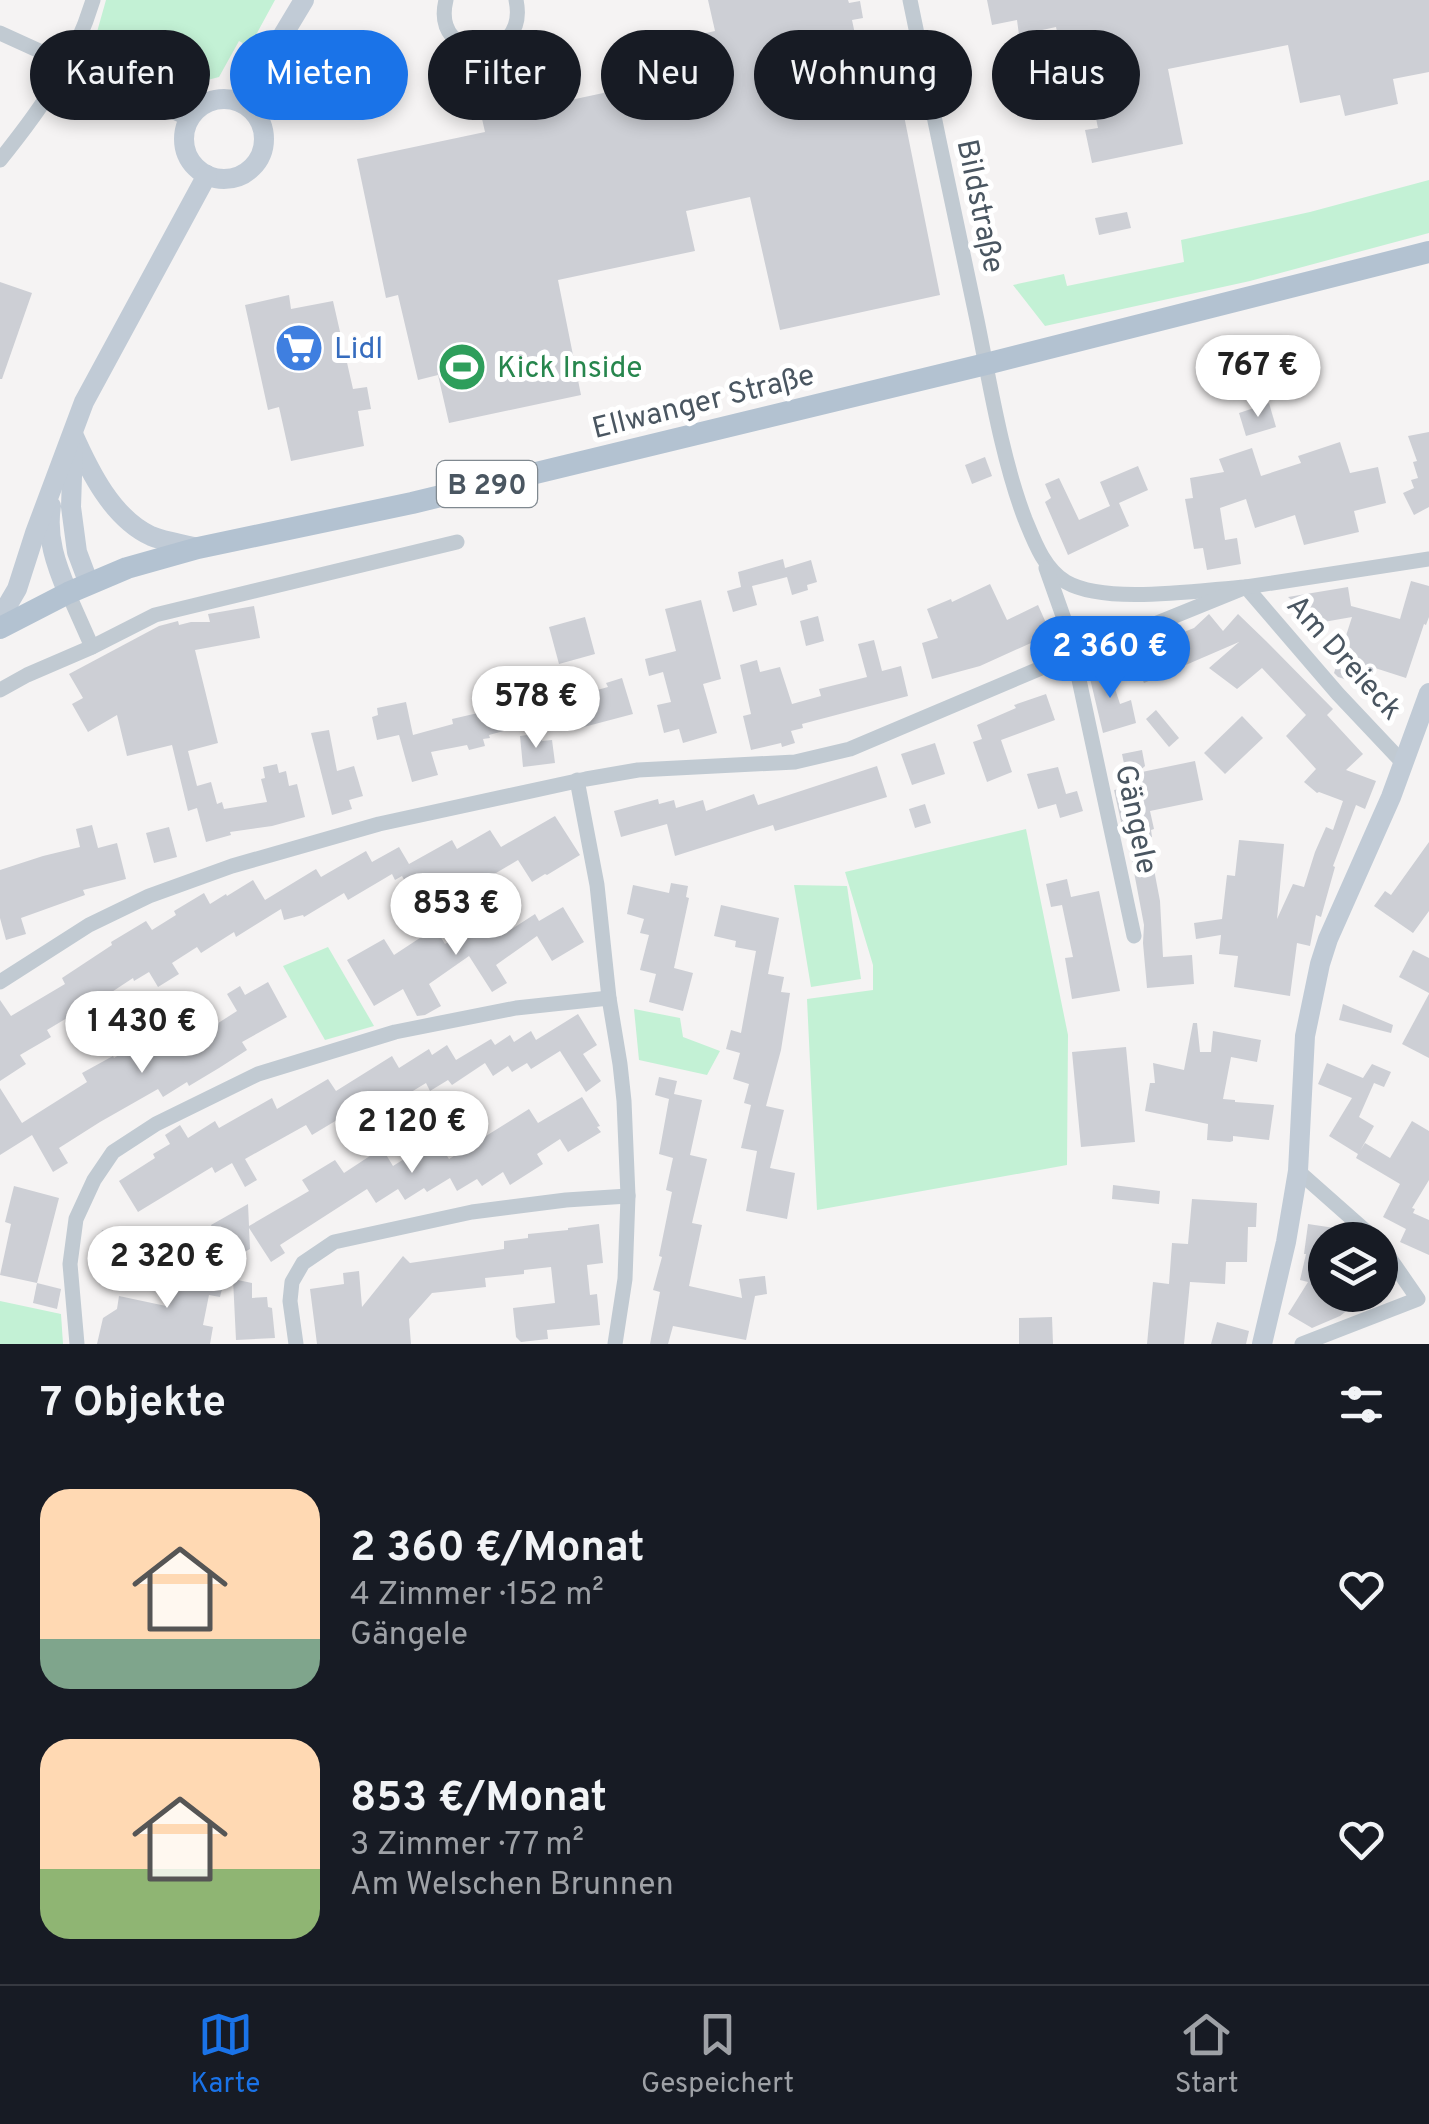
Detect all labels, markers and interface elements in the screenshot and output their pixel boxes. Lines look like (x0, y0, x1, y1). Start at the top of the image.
chip: Kaufen (30, 30, 210, 120)
chip: Mieten (230, 30, 408, 120)
chip: Filter (428, 30, 581, 120)
chip: Neu (601, 30, 734, 120)
chip: Wohnung (754, 30, 972, 120)
chip: Haus (992, 30, 1140, 120)
street label: Bildstraße (946, 136, 1011, 277)
supermarket icon: Lidl (273, 322, 325, 374)
place label: Lidl (334, 332, 383, 369)
pin: 767 € (1188, 335, 1328, 420)
sports icon: Kick Inside (436, 341, 488, 393)
text: 767 € (1218, 347, 1298, 387)
place label: Kick Inside (497, 351, 642, 388)
street label: Ellwanger Straße (589, 358, 819, 449)
road number: B 290 (437, 461, 537, 507)
street label: Am Dreieck (1277, 588, 1409, 729)
pin: 2 360 € (1018, 616, 1202, 701)
text: 2 360 € (1052, 628, 1168, 668)
pin: 578 € (466, 666, 606, 751)
text: 578 € (494, 678, 578, 718)
street label: Gängele (1105, 762, 1164, 877)
pin: 853 € (386, 873, 526, 958)
text: 853 € (412, 885, 500, 925)
pin: 1 430 € (50, 991, 234, 1076)
text: 1 430 € (87, 1003, 197, 1043)
pin: 2 120 € (320, 1091, 504, 1176)
text: 2 120 € (357, 1103, 467, 1143)
map controls (1308, 1222, 1398, 1312)
button: layers (1308, 1222, 1398, 1312)
pin: 2 320 € (75, 1226, 259, 1311)
text: 2 320 € (109, 1238, 225, 1278)
icon: filters (1334, 1377, 1389, 1432)
text: 7 Objekte (40, 1378, 226, 1431)
text: 2 360 €/Monat (350, 1523, 644, 1576)
icon: home (120, 1529, 240, 1649)
icon: heart (1334, 1562, 1389, 1617)
text: 4 Zimmer · 152 m² (350, 1576, 604, 1616)
text: Gängele (350, 1616, 468, 1656)
text: 853 €/Monat (350, 1773, 607, 1826)
icon: home (120, 1779, 240, 1899)
icon: heart (1334, 1812, 1389, 1867)
text: 3 Zimmer · 77 m² (350, 1826, 584, 1866)
text: Am Welschen Brunnen (350, 1866, 674, 1906)
tab: Karte (190, 2007, 260, 2103)
tab: Gespeichert (641, 2007, 794, 2103)
tab: Start (1175, 2007, 1239, 2103)

